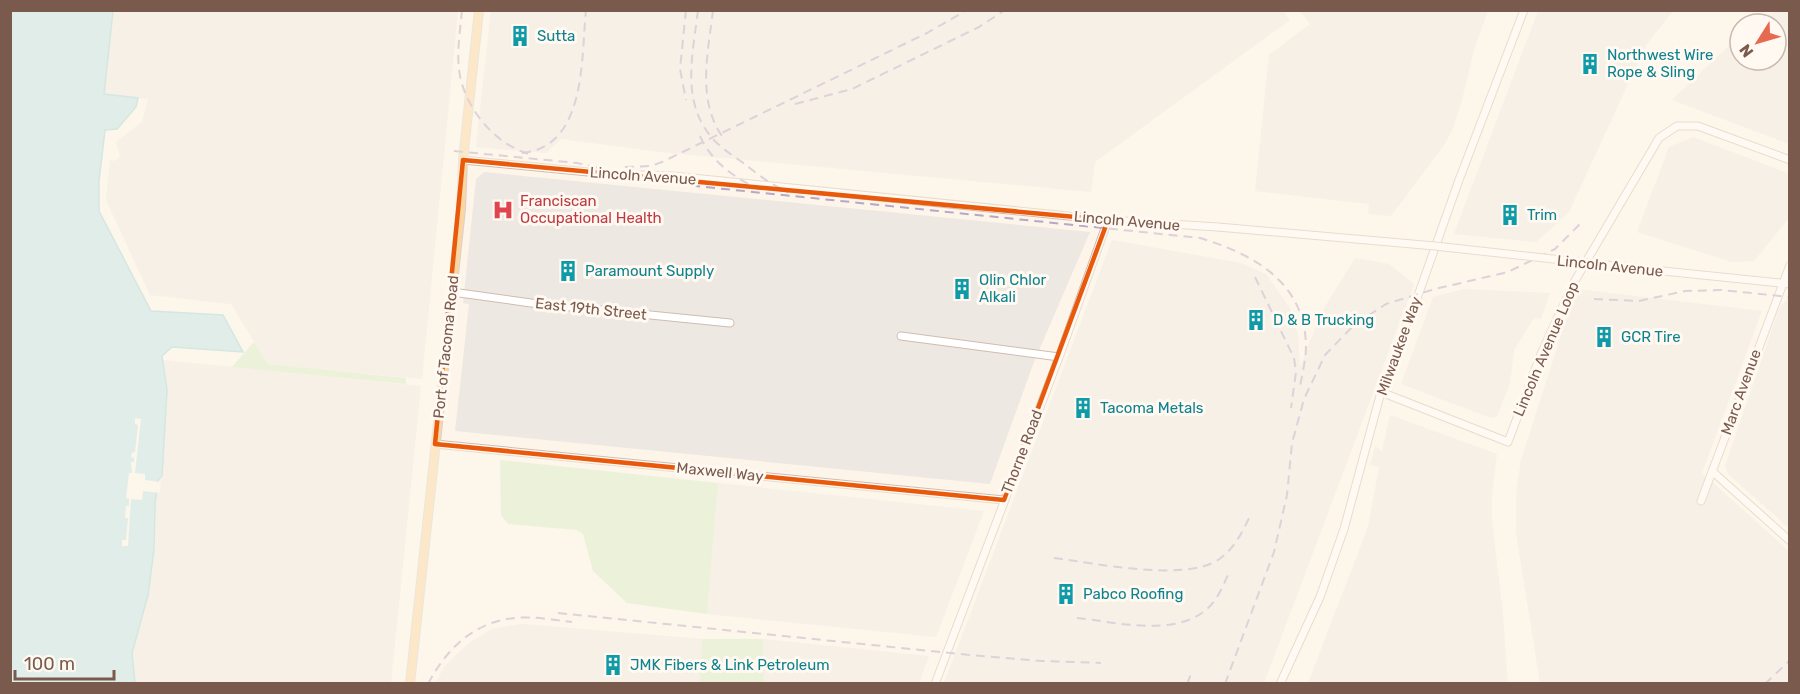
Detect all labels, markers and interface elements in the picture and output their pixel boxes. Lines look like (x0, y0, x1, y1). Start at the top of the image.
north arrow (1728, 12, 1788, 72)
building icon: Sutta (508, 24, 532, 48)
place label: Sutta (537, 27, 575, 45)
text: N (1735, 40, 1757, 61)
place label: Northwest Wire Rope & Sling (1607, 46, 1713, 81)
building icon: Northwest Wire Rope & Sling (1578, 52, 1602, 76)
street label: Lincoln Avenue (589, 163, 697, 189)
place label: Franciscan Occupational Health (520, 192, 662, 227)
hospital icon: Franciscan Occupational Health (491, 198, 515, 222)
building icon: Trim (1498, 203, 1522, 227)
place label: Trim (1527, 206, 1557, 224)
street label: Lincoln Avenue (1073, 207, 1181, 235)
street label: Lincoln Avenue (1556, 251, 1664, 281)
building icon: Paramount Supply (556, 259, 580, 283)
place label: Paramount Supply (585, 262, 714, 280)
place label: Olin Chlor Alkali (979, 271, 1047, 306)
street label: Port of Tacoma Road (430, 274, 462, 420)
building icon: Olin Chlor Alkali (950, 277, 974, 301)
street label: Lincoln Avenue Loop (1509, 279, 1583, 419)
street label: East 19th Street (534, 294, 648, 324)
street label: Milwaukee Way (1373, 294, 1425, 398)
building icon: D & B Trucking (1244, 308, 1268, 332)
place label: D & B Trucking (1273, 311, 1374, 329)
building icon: GCR Tire (1592, 325, 1616, 349)
place label: GCR Tire (1621, 328, 1681, 346)
street label: Marc Avenue (1717, 347, 1765, 437)
building icon: Tacoma Metals (1071, 396, 1095, 420)
place label: Tacoma Metals (1100, 399, 1204, 417)
street label: Thorne Road (998, 407, 1046, 497)
street label: Maxwell Way (676, 458, 764, 486)
building icon: Pabco Roofing (1054, 582, 1078, 606)
place label: Pabco Roofing (1083, 585, 1183, 603)
scale bar (15, 643, 114, 681)
text: 100 m (24, 653, 75, 675)
building icon: JMK Fibers & Link Petroleum (601, 653, 625, 677)
place label: JMK Fibers & Link Petroleum (630, 656, 830, 674)

